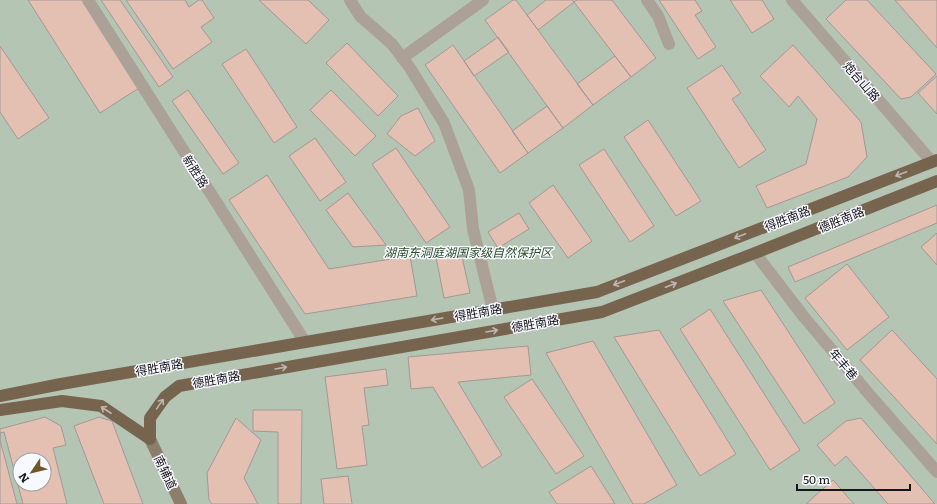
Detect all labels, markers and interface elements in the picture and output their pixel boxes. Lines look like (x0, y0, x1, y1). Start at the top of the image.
street label: 炮台山路 (839, 57, 885, 105)
street label: 新胜路 (179, 151, 213, 191)
one-way arrow (895, 171, 907, 179)
street label: 得胜南路 (761, 201, 813, 235)
street label: 德胜南路 (815, 202, 867, 236)
one-way arrow (735, 233, 747, 241)
park label: 湖南东洞庭湖国家级自然保护区 (384, 243, 554, 261)
one-way arrow (614, 280, 626, 288)
one-way arrow (665, 280, 677, 288)
street label: 得胜南路 (453, 299, 503, 325)
street label: 德胜南路 (510, 310, 560, 336)
one-way arrow (431, 315, 444, 323)
one-way arrow (485, 327, 498, 335)
street label: 年丰巷 (826, 344, 862, 384)
street label: 得胜南路 (134, 354, 184, 380)
one-way arrow (274, 364, 287, 372)
street label: 德胜南路 (191, 366, 241, 392)
one-way arrow (156, 398, 164, 409)
one-way arrow (101, 406, 112, 414)
north arrow (12, 452, 52, 492)
street label: 南辅道 (150, 452, 182, 492)
scale bar (797, 466, 910, 492)
text: N (14, 470, 32, 487)
text: 50 m (803, 470, 830, 488)

